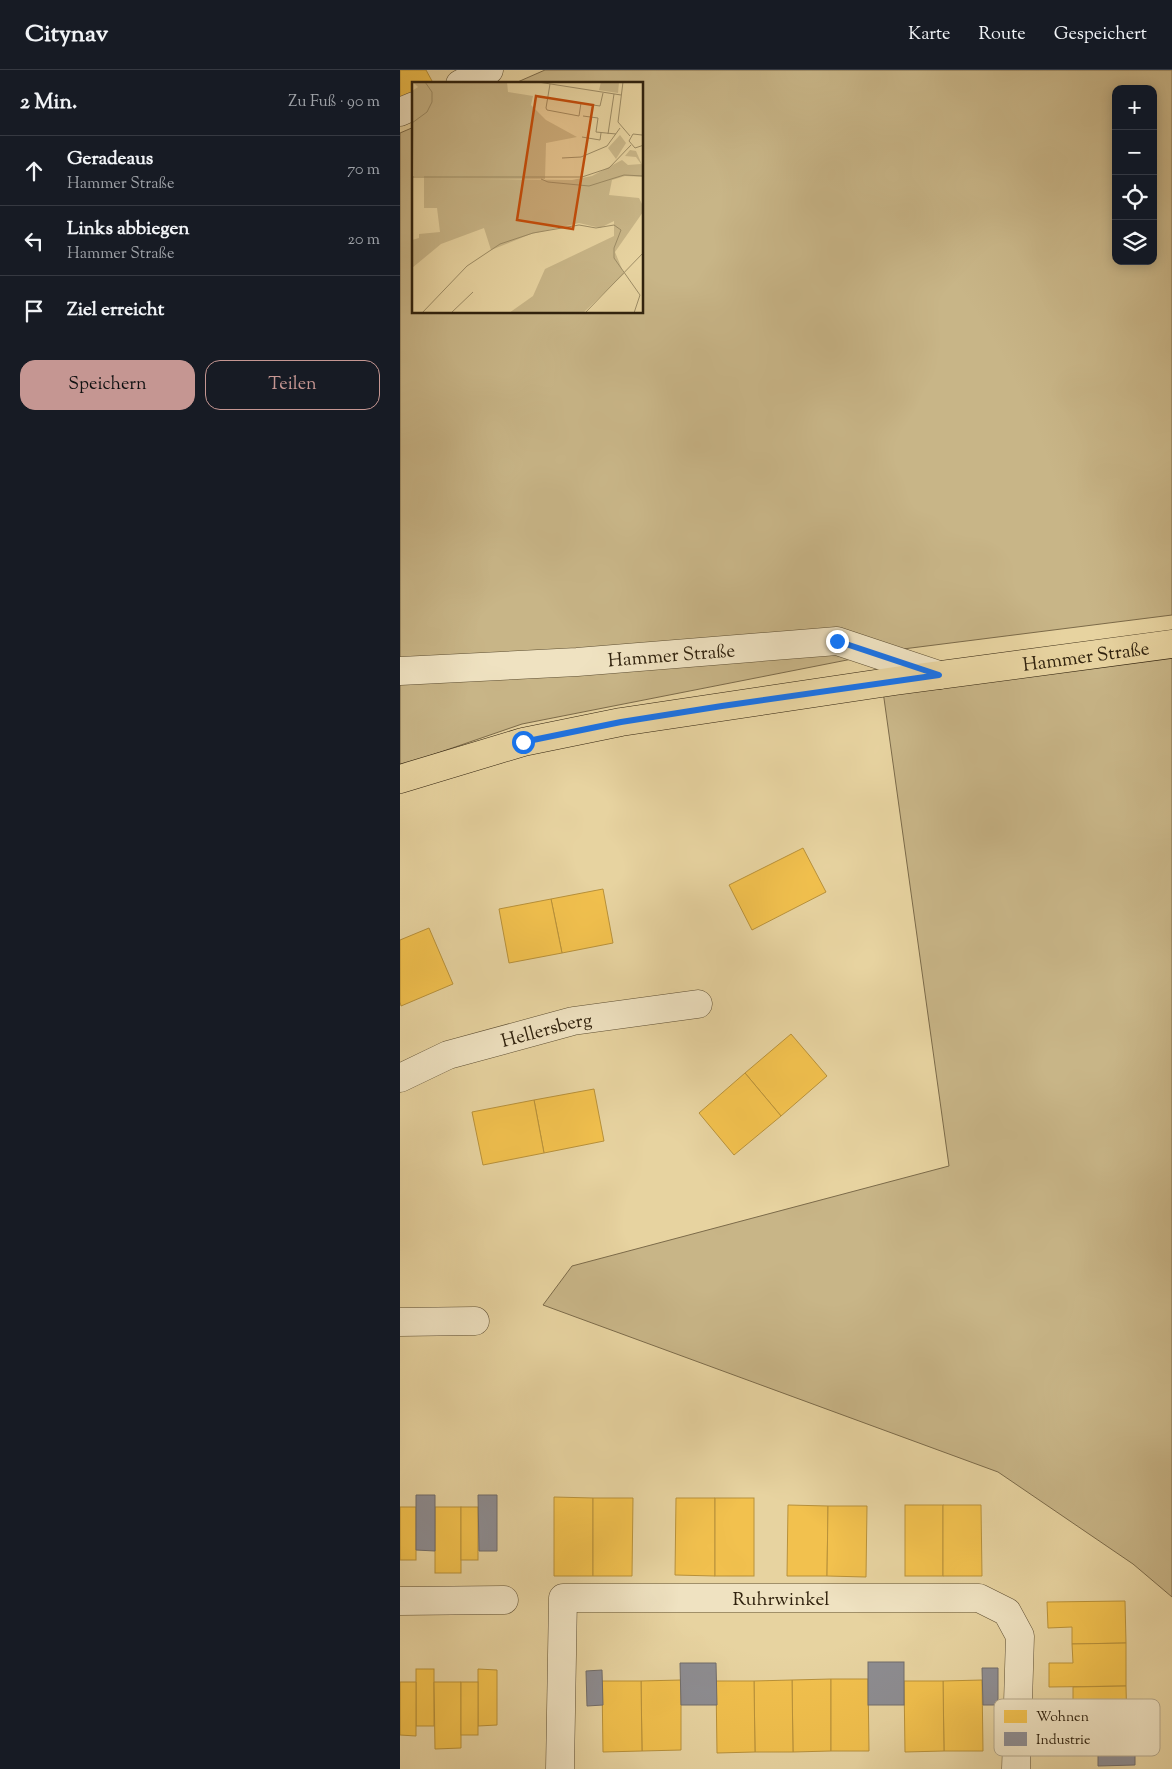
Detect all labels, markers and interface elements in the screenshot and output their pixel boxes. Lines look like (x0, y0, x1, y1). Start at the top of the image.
text: Citynav (25, 18, 108, 52)
text: Karte (908, 22, 951, 48)
text: Route (979, 22, 1026, 48)
text: Gespeichert (1054, 22, 1147, 48)
inset map (412, 82, 644, 314)
map controls (1112, 85, 1157, 265)
button: + (1112, 85, 1157, 130)
text: 2 Min. (20, 88, 77, 118)
text: Zu Fuß · 90 m (288, 91, 380, 114)
button: − (1112, 130, 1157, 175)
text: Geradeaus (67, 146, 153, 173)
icon: ahead (20, 157, 48, 185)
text: 70 m (347, 159, 380, 182)
text: Hammer Straße (67, 173, 174, 196)
button: locate (1112, 175, 1157, 220)
text: Links abbiegen (67, 216, 190, 243)
button: layers (1112, 220, 1157, 265)
icon: left (20, 227, 48, 255)
text: 20 m (347, 229, 380, 252)
text: Hammer Straße (67, 243, 174, 266)
icon: arrive (20, 297, 48, 325)
text: Ziel erreicht (67, 297, 164, 324)
button: Speichern (20, 360, 195, 410)
button: Teilen (205, 360, 380, 410)
route end (826, 630, 849, 653)
street label: Hammer Straße (1021, 636, 1151, 680)
street label: Hammer Straße (607, 638, 737, 675)
route start (512, 731, 535, 754)
street label: Hellersberg (498, 1008, 594, 1056)
street label: Ruhrwinkel (732, 1587, 830, 1614)
legend (994, 1699, 1160, 1756)
text: Wohnen (1036, 1708, 1089, 1728)
text: Industrie (1036, 1731, 1091, 1751)

